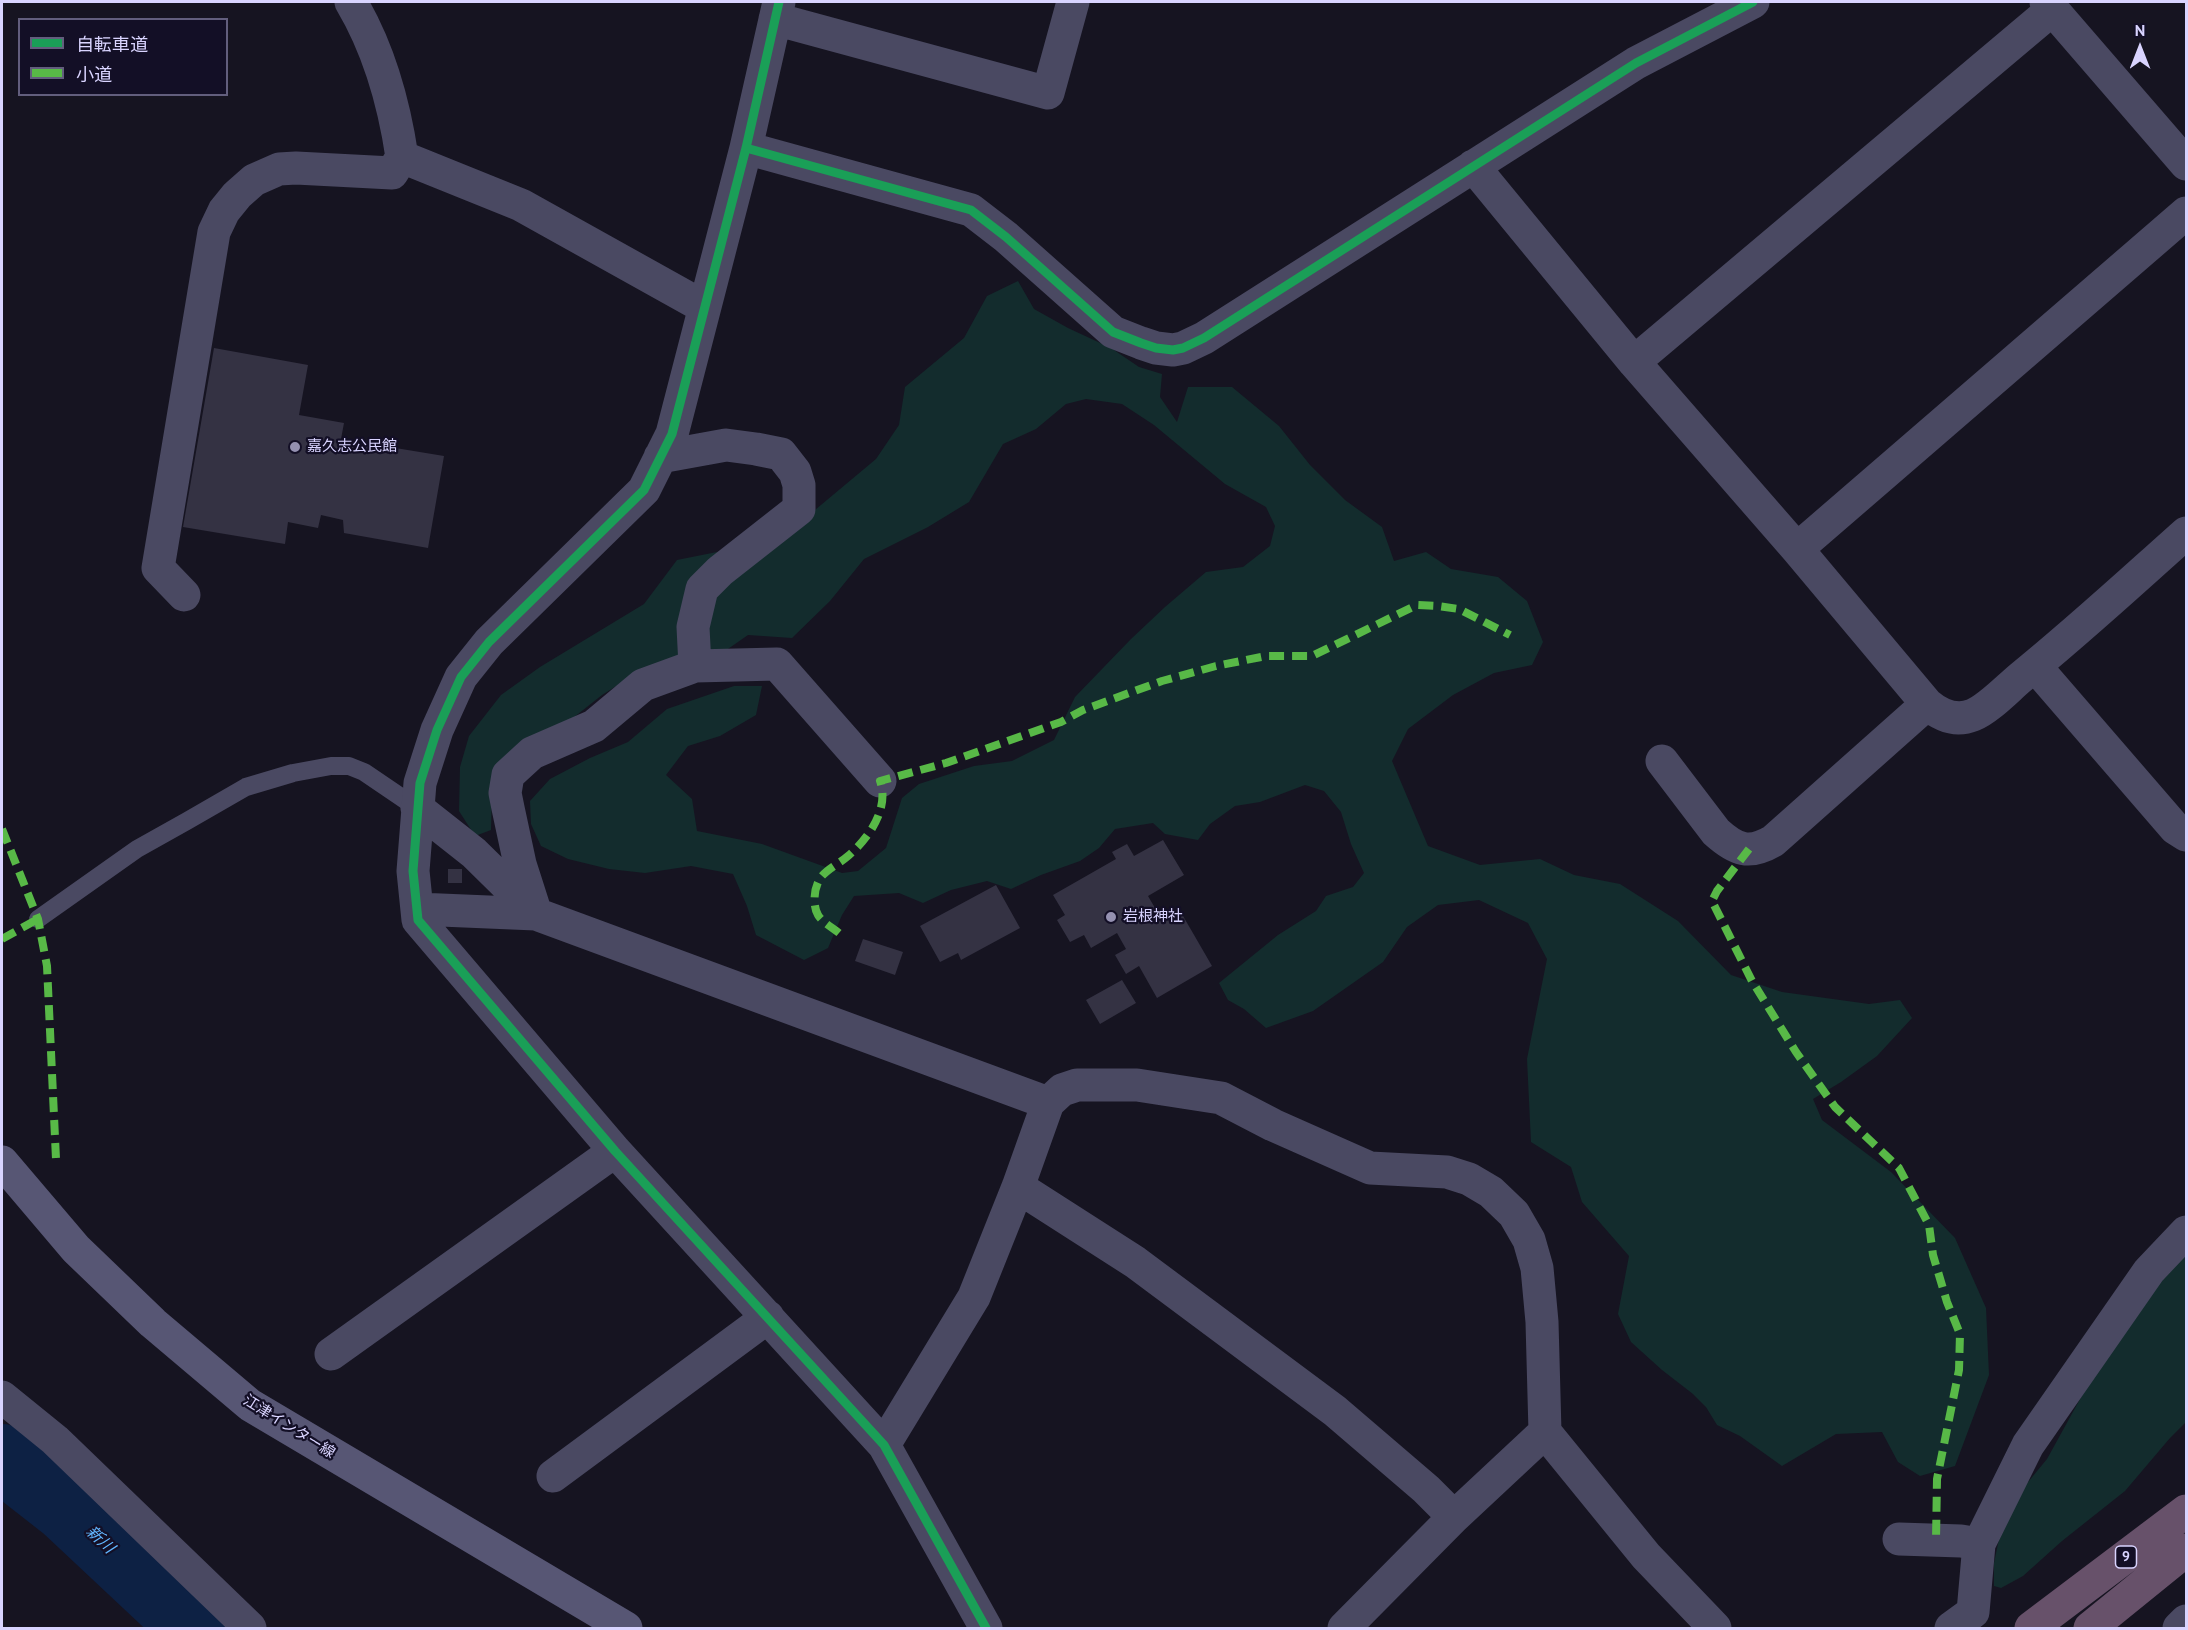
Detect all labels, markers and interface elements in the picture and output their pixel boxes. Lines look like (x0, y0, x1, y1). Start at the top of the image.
legend (18, 18, 228, 96)
north arrow (2110, 18, 2170, 78)
text: N (2135, 20, 2145, 40)
text: 自転車道 (76, 33, 148, 56)
text: 小道 (76, 63, 112, 86)
place label: 嘉久志公民館 (307, 438, 397, 456)
marker: 嘉久志公民館 (288, 440, 302, 454)
place label: 岩根神社 (1123, 908, 1183, 926)
marker: 岩根神社 (1104, 910, 1118, 924)
street label: 江津インター線 (240, 1392, 338, 1462)
water label: 新川 (82, 1522, 118, 1558)
road number: 9 (2116, 1546, 2136, 1568)

